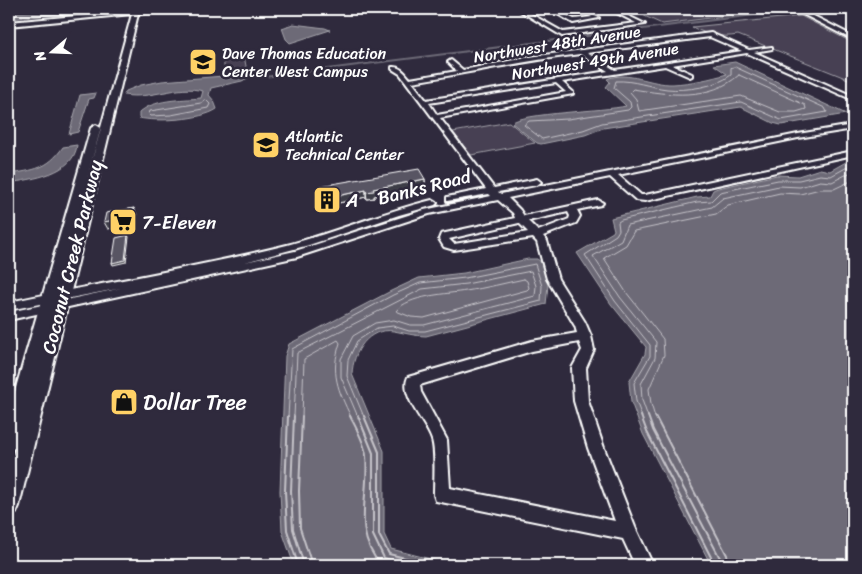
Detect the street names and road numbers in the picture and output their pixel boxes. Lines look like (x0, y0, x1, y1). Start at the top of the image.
street label: Northwest 48th Avenue (471, 16, 643, 72)
street label: Northwest 49th Avenue (509, 33, 681, 89)
street label: Coconut Creek Parkway (32, 156, 112, 357)
street label: Banks Road (374, 159, 476, 215)

